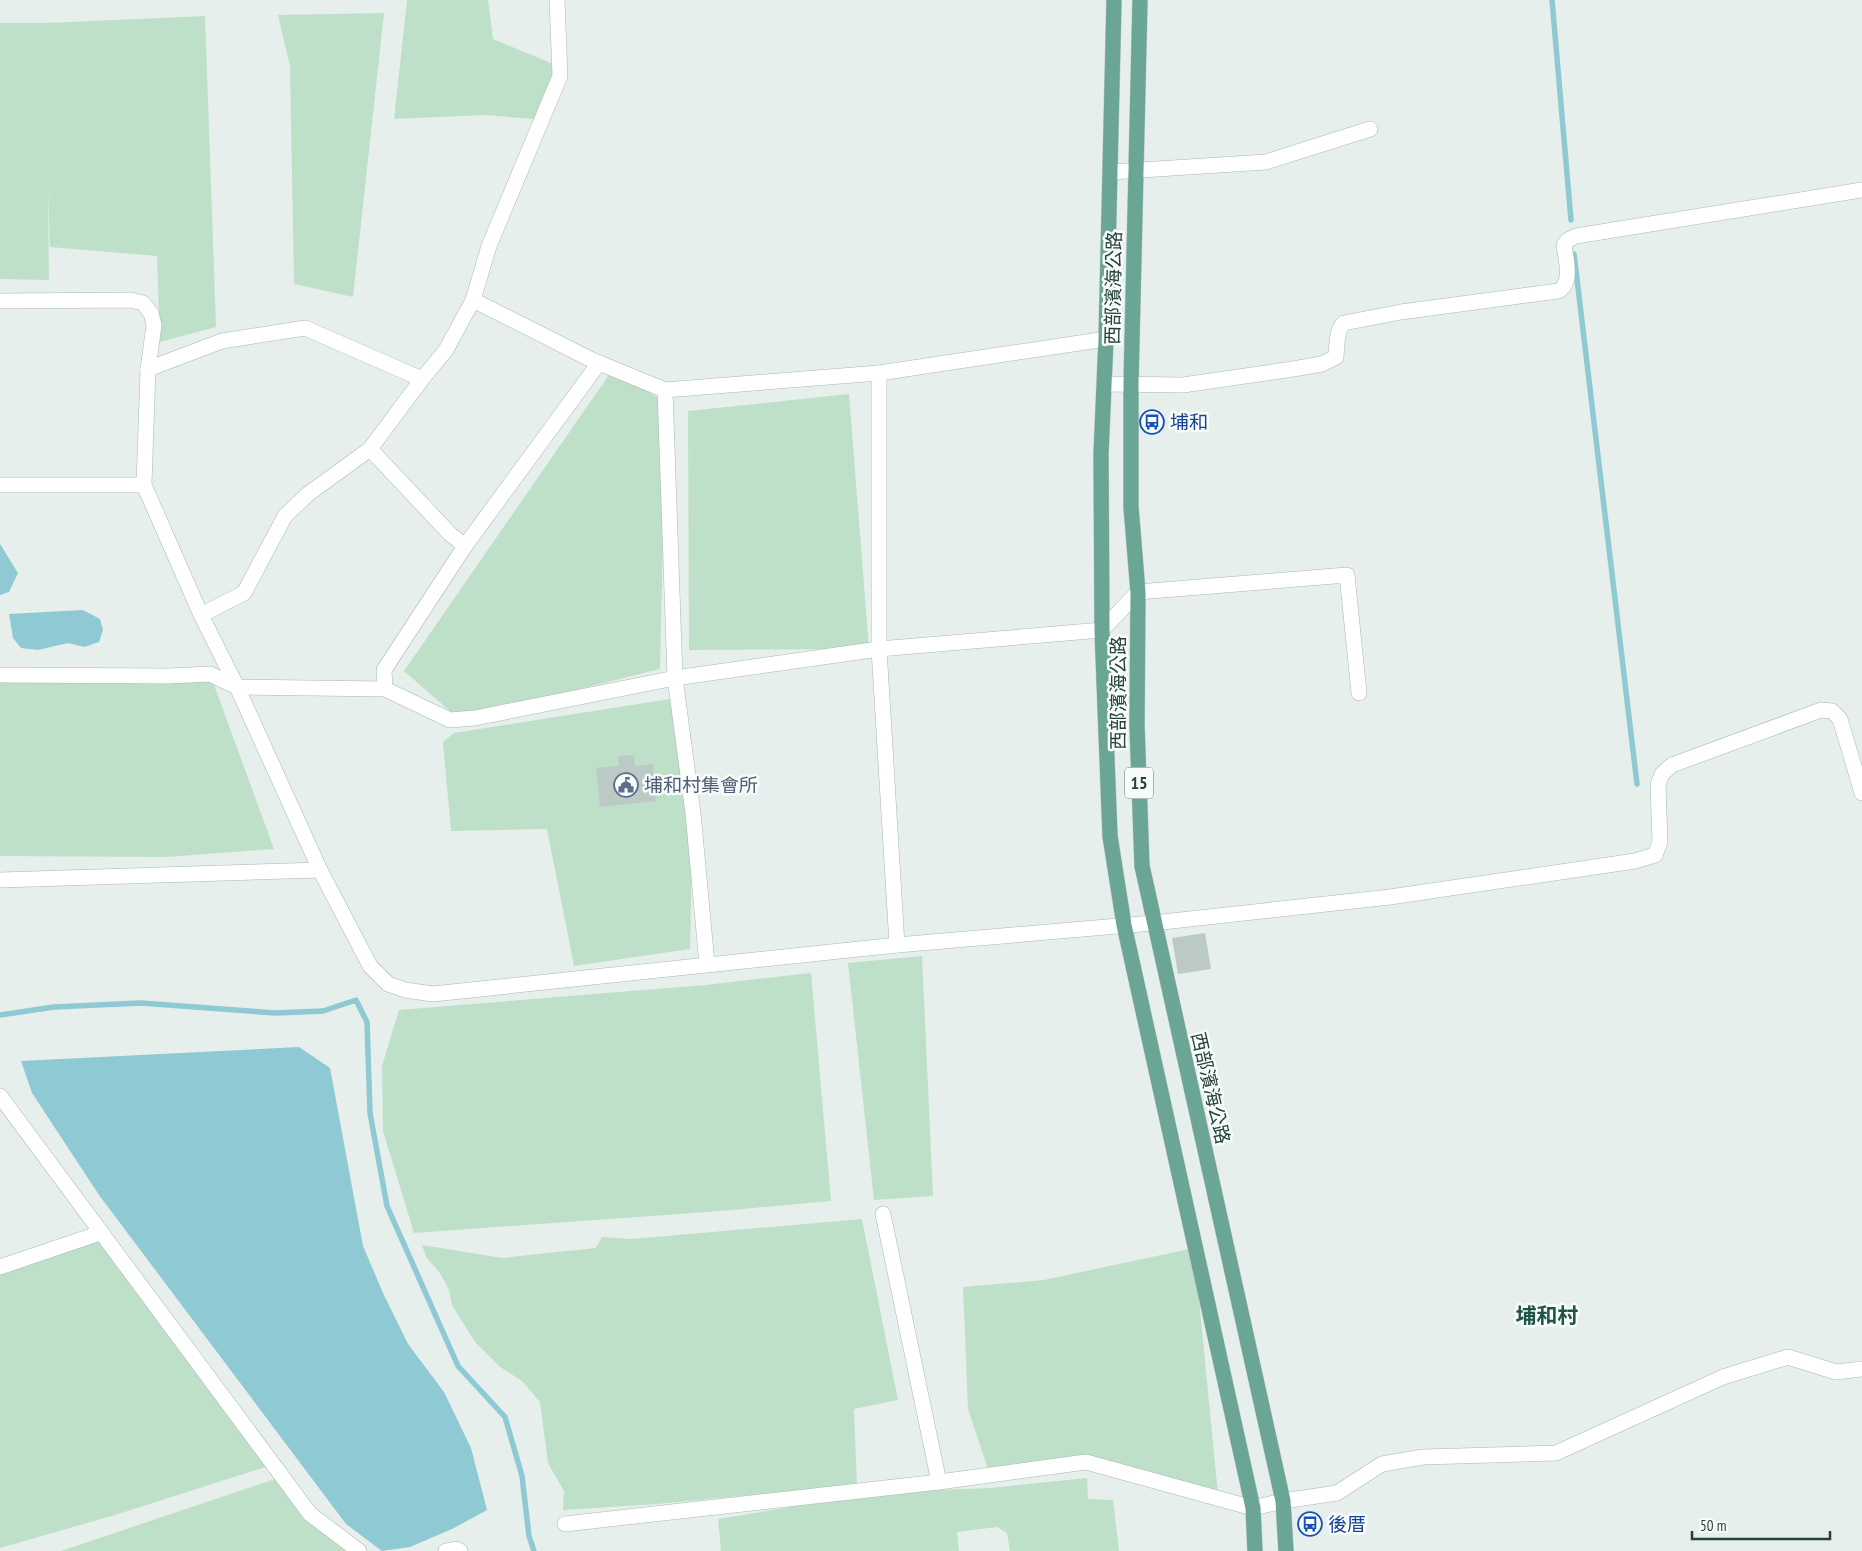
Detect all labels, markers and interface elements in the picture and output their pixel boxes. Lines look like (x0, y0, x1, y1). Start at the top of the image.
street label: 西部濱海公路 (1100, 231, 1126, 345)
bus stop icon: 埔和 (1139, 409, 1165, 435)
place label: 埔和 (1170, 410, 1208, 434)
street label: 西部濱海公路 (1106, 636, 1130, 750)
road number: 15 (1125, 768, 1153, 798)
public building icon: 埔和村集會所 (613, 772, 639, 798)
place label: 埔和村集會所 (644, 773, 758, 797)
street label: 西部濱海公路 (1186, 1030, 1236, 1146)
district label: 埔和村 (1516, 1302, 1579, 1329)
scale bar (1692, 1508, 1830, 1540)
bus stop icon: 後厝 (1297, 1511, 1323, 1537)
place label: 後厝 (1328, 1512, 1366, 1536)
text: 50 m (1700, 1516, 1726, 1535)

